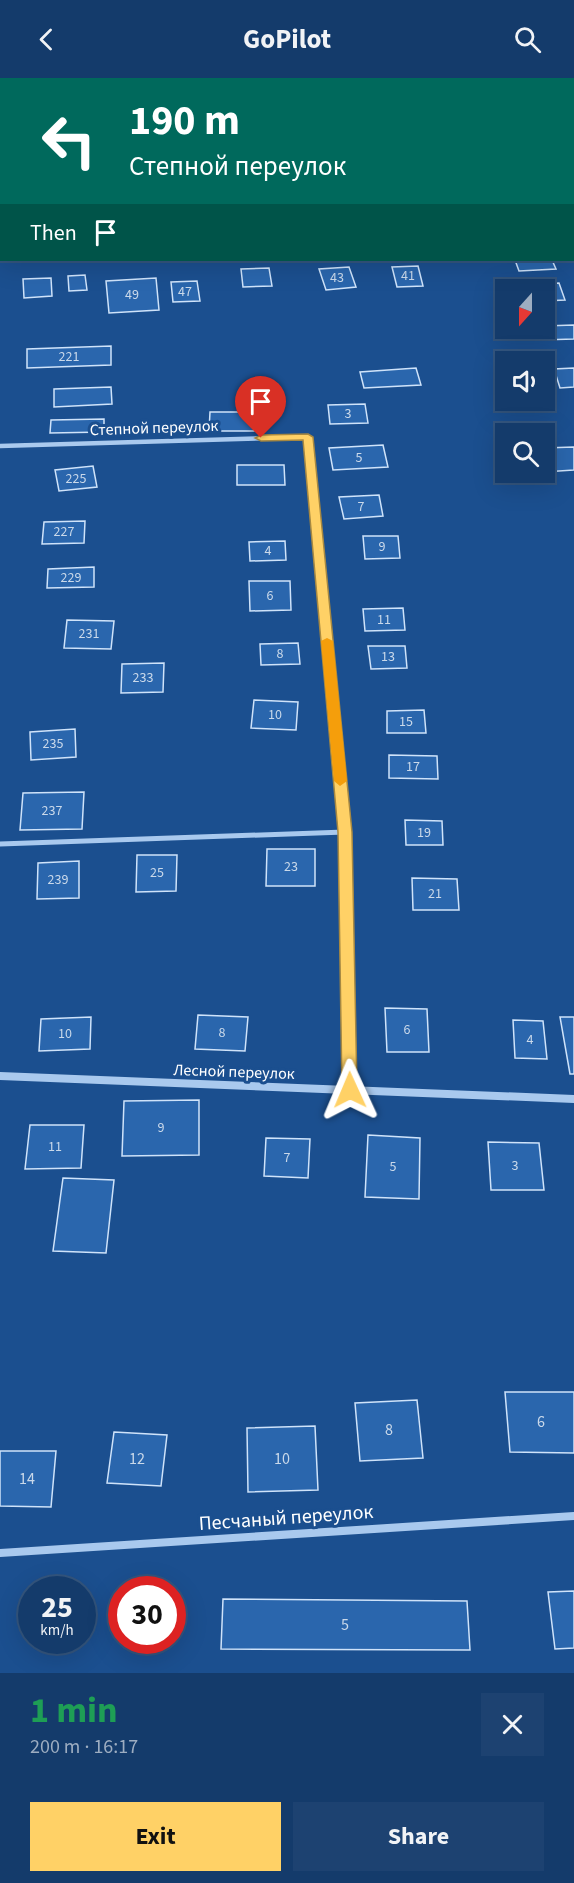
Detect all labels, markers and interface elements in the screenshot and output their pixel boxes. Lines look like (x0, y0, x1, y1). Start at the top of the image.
text: GoPilot (243, 20, 331, 59)
icon: back (30, 23, 63, 56)
icon: search (511, 23, 544, 56)
text: 190 m (129, 91, 240, 151)
icon: left (30, 102, 108, 180)
text: Степной переулок (129, 147, 346, 186)
icon: arrive (89, 216, 122, 249)
text: Then (30, 217, 77, 249)
house number: 41 (401, 266, 415, 286)
house number: 43 (330, 268, 344, 288)
north arrow (495, 279, 555, 339)
map controls (495, 279, 555, 483)
house number: 47 (178, 282, 192, 302)
house number: 49 (125, 285, 139, 305)
house number: 221 (59, 347, 79, 367)
button: sound (495, 351, 555, 411)
pin (235, 376, 286, 438)
icon: arrive (244, 385, 277, 418)
house number: 3 (345, 404, 352, 424)
street label: Степной переулок (89, 415, 219, 441)
button: search (495, 423, 555, 483)
house number: 5 (356, 448, 363, 468)
house number: 225 (66, 469, 86, 489)
house number: 7 (358, 497, 365, 517)
house number: 227 (54, 522, 74, 542)
house number: 9 (379, 537, 386, 557)
house number: 4 (265, 541, 272, 561)
house number: 229 (61, 568, 81, 588)
house number: 6 (267, 586, 274, 606)
house number: 11 (377, 610, 391, 630)
house number: 231 (79, 624, 99, 644)
house number: 8 (277, 644, 284, 664)
house number: 13 (381, 647, 395, 667)
house number: 233 (133, 668, 153, 688)
house number: 10 (268, 705, 282, 725)
house number: 15 (399, 712, 413, 732)
house number: 235 (43, 734, 63, 754)
house number: 17 (406, 757, 420, 777)
house number: 237 (42, 801, 62, 821)
house number: 19 (417, 823, 431, 843)
house number: 23 (284, 857, 298, 877)
house number: 25 (150, 863, 164, 883)
house number: 239 (48, 870, 68, 890)
house number: 21 (428, 884, 442, 904)
house number: 6 (404, 1020, 411, 1040)
house number: 8 (219, 1023, 226, 1043)
house number: 10 (58, 1024, 72, 1044)
house number: 4 (527, 1030, 534, 1050)
position arrow (318, 1058, 382, 1122)
street label: Лесной переулок (173, 1059, 295, 1085)
house number: 9 (158, 1118, 165, 1138)
house number: 11 (48, 1137, 62, 1157)
house number: 7 (284, 1148, 291, 1168)
house number: 3 (512, 1156, 519, 1176)
house number: 5 (390, 1157, 397, 1177)
house number: 6 (537, 1411, 545, 1433)
house number: 8 (385, 1419, 393, 1441)
house number: 12 (129, 1448, 145, 1470)
house number: 10 (274, 1448, 290, 1470)
house number: 14 (19, 1468, 35, 1490)
street label: Песчаный переулок (198, 1498, 374, 1538)
speed limit sign: 30 (108, 1576, 186, 1654)
text: 25 (41, 1586, 73, 1629)
house number: 5 (341, 1614, 349, 1636)
text: km/h (40, 1620, 74, 1641)
text: 1 min (30, 1685, 118, 1736)
button: close (481, 1693, 544, 1756)
text: 200 m · 16:17 (30, 1733, 138, 1761)
button: Exit (30, 1802, 281, 1871)
button: Share (293, 1802, 544, 1871)

